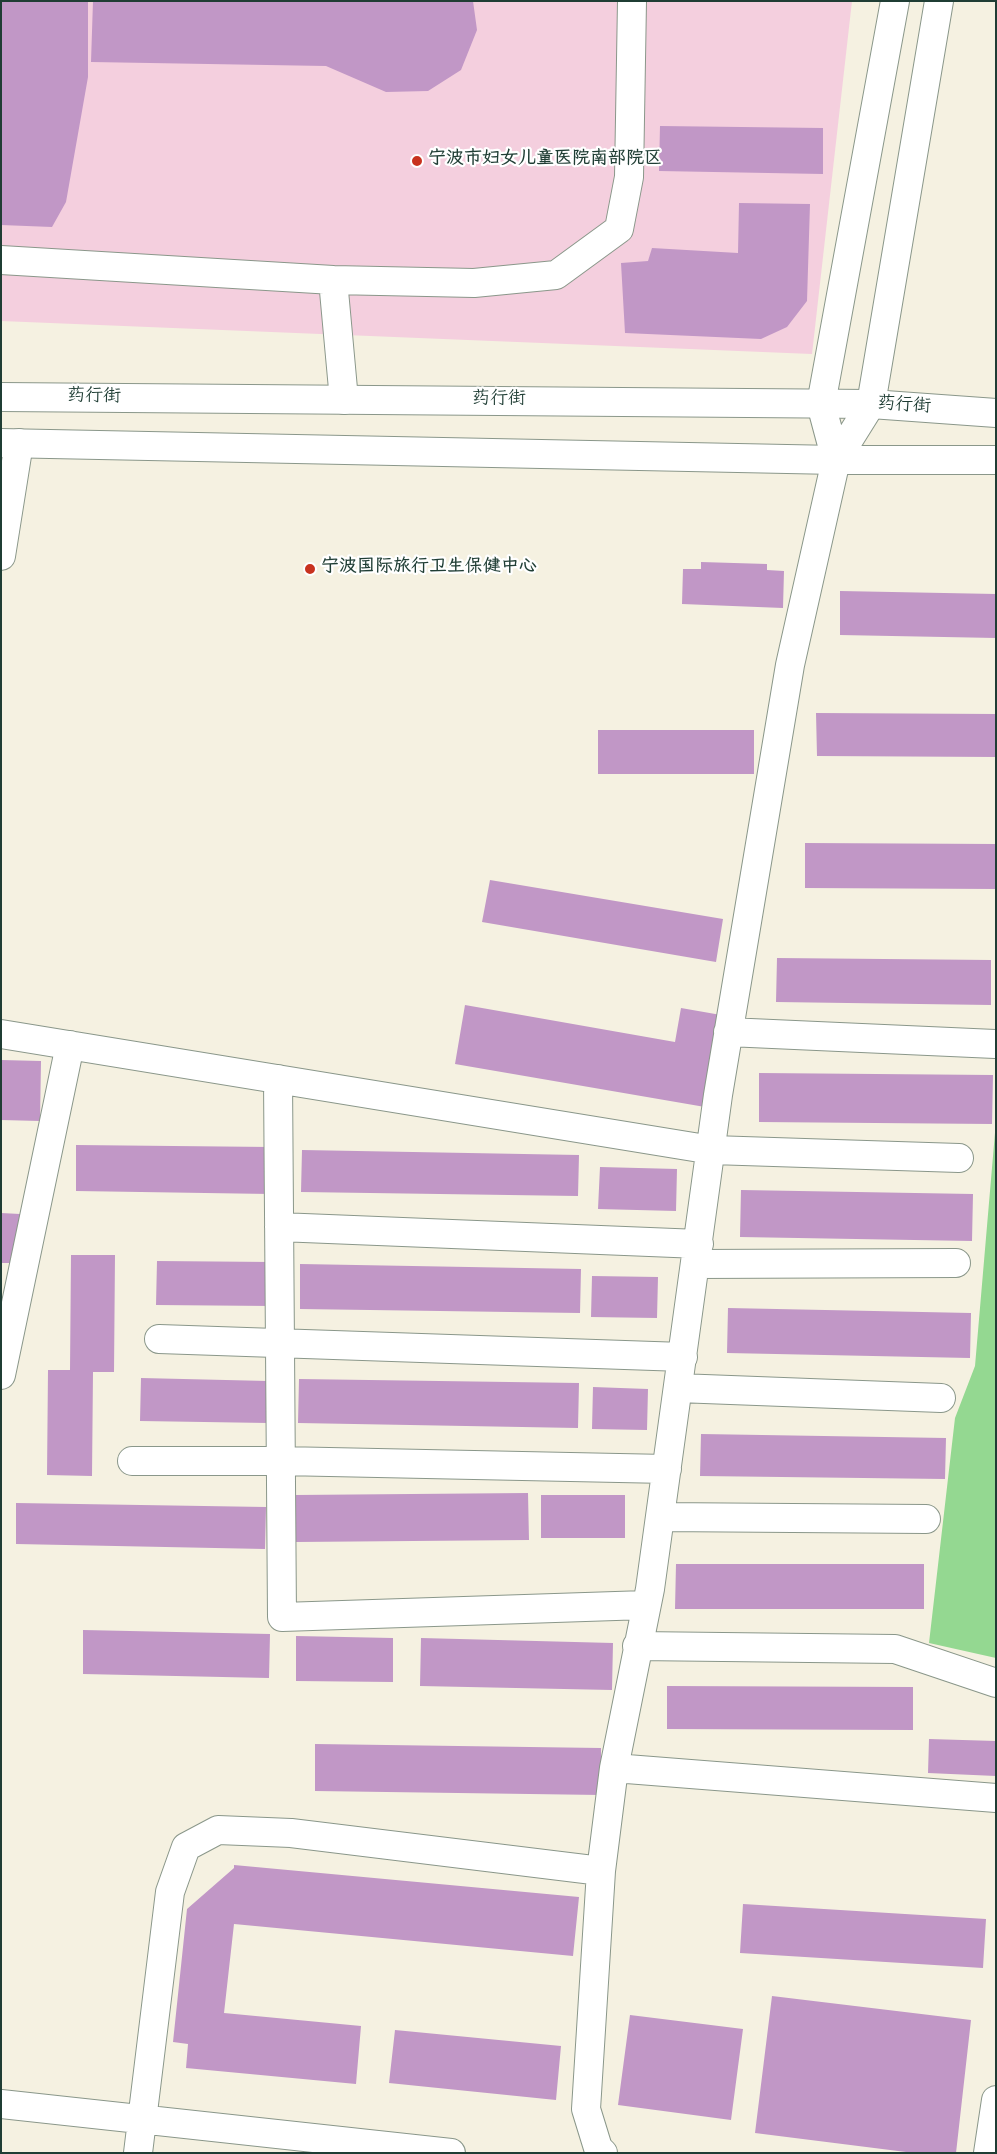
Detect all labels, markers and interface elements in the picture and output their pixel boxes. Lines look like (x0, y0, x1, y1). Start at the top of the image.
place label: 宁波市妇女儿童医院南部院区 (428, 150, 662, 172)
marker: 宁波市妇女儿童医院南部院区 (410, 154, 424, 168)
street label: 药行街 (67, 387, 121, 409)
street label: 药行街 (472, 390, 526, 412)
street label: 药行街 (876, 394, 932, 420)
place label: 宁波国际旅行卫生保健中心 (321, 558, 537, 580)
marker: 宁波国际旅行卫生保健中心 (303, 562, 317, 576)

